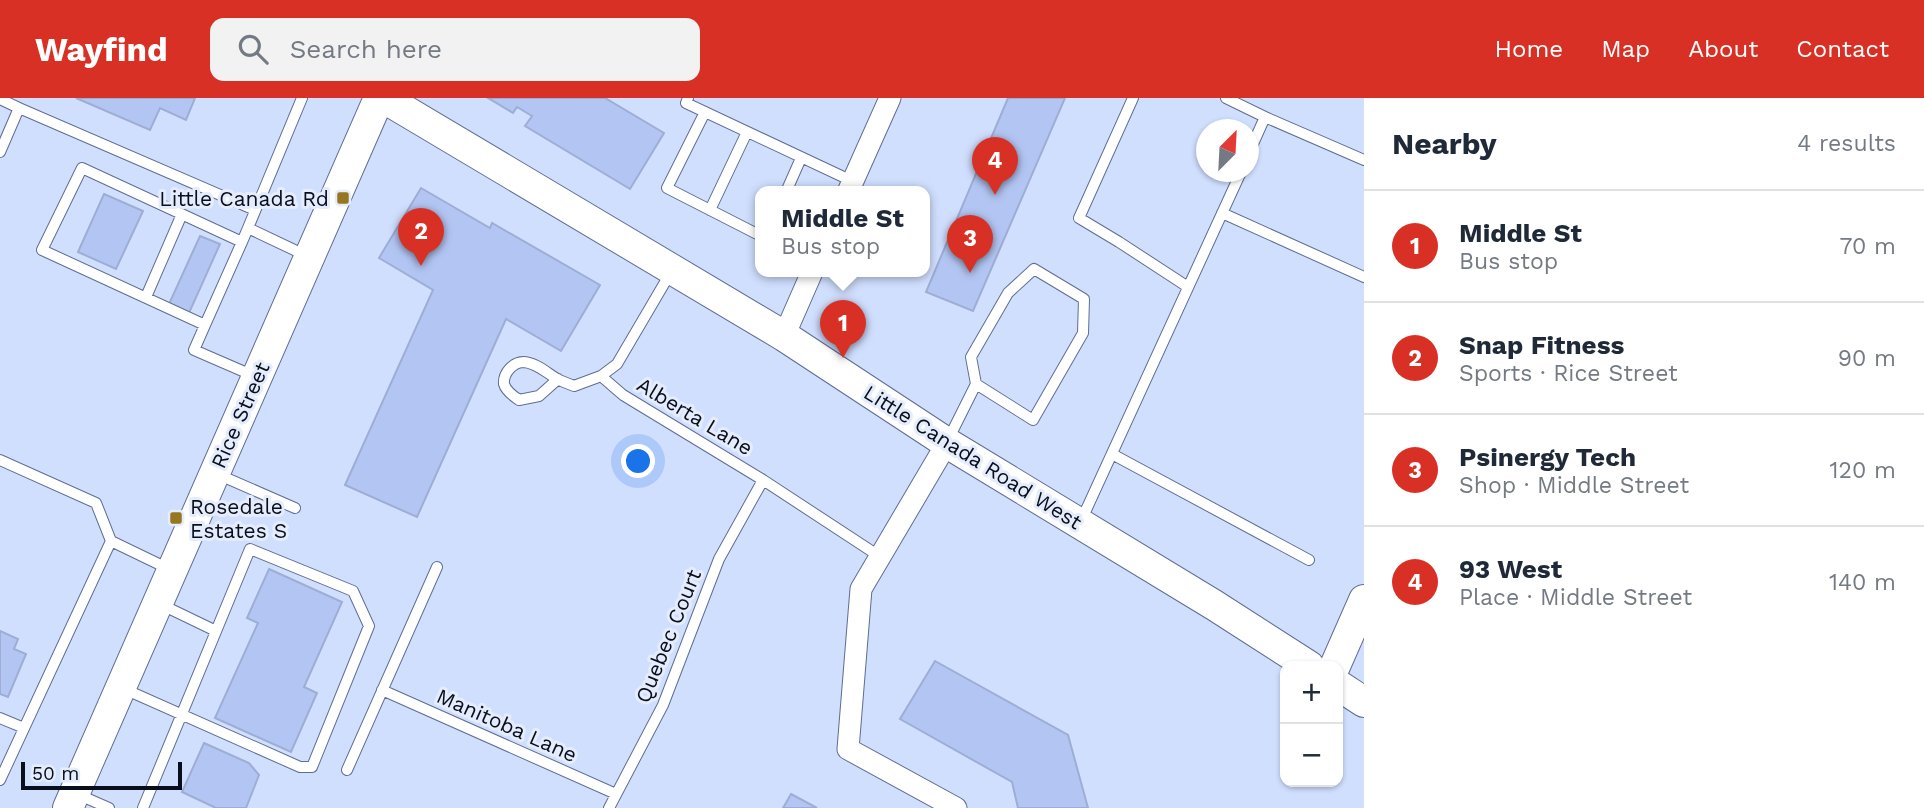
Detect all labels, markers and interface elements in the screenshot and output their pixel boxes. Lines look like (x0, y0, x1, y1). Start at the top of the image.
search box (210, 18, 700, 81)
text: Wayfind (35, 30, 168, 69)
icon: search (234, 30, 272, 68)
text: Search here (290, 34, 442, 64)
text: Home (1495, 35, 1563, 63)
text: Map (1601, 35, 1650, 63)
text: About (1688, 35, 1758, 63)
text: Contact (1796, 35, 1889, 63)
north arrow (1196, 119, 1259, 182)
text: Nearby (1392, 126, 1497, 161)
text: 4 results (1797, 130, 1896, 157)
pin: 4 (972, 137, 1018, 195)
place label: Little Canada Rd (159, 186, 329, 211)
popup (755, 186, 930, 277)
marker: Little Canada Rd (335, 190, 351, 206)
text: Middle St (781, 203, 904, 233)
pin: 2 (398, 208, 444, 266)
pin: 3 (947, 215, 993, 273)
text: Middle St (1459, 218, 1582, 248)
text: Bus stop (781, 233, 880, 260)
text: 1 (1410, 233, 1420, 260)
text: 70 m (1839, 233, 1896, 260)
text: Bus stop (1459, 248, 1558, 275)
pin: 1 (820, 300, 866, 358)
text: Snap Fitness (1459, 330, 1624, 360)
text: 2 (1408, 345, 1422, 372)
text: 90 m (1838, 345, 1896, 372)
street label: Rice Street (205, 358, 275, 472)
text: Sports · Rice Street (1459, 360, 1678, 387)
street label: Alberta Lane (633, 372, 757, 460)
street label: Little Canada Road West (859, 380, 1087, 535)
text: Psinergy Tech (1459, 442, 1636, 472)
your location (621, 444, 655, 478)
text: 3 (1408, 457, 1422, 484)
text: 120 m (1830, 457, 1896, 484)
text: Shop · Middle Street (1459, 472, 1689, 499)
place label: Rosedale Estates S (190, 494, 287, 543)
marker: Rosedale Estates S (168, 510, 184, 526)
text: 93 West (1459, 554, 1562, 584)
street label: Quebec Court (630, 565, 706, 706)
text: 4 (1408, 569, 1422, 596)
text: 140 m (1829, 569, 1896, 596)
text: Place · Middle Street (1459, 584, 1692, 611)
map controls (1280, 661, 1343, 787)
button: + (1280, 661, 1343, 724)
street label: Manitoba Lane (433, 683, 581, 767)
button: − (1280, 724, 1343, 787)
scale bar (21, 759, 182, 791)
text: 50 m (32, 762, 79, 785)

